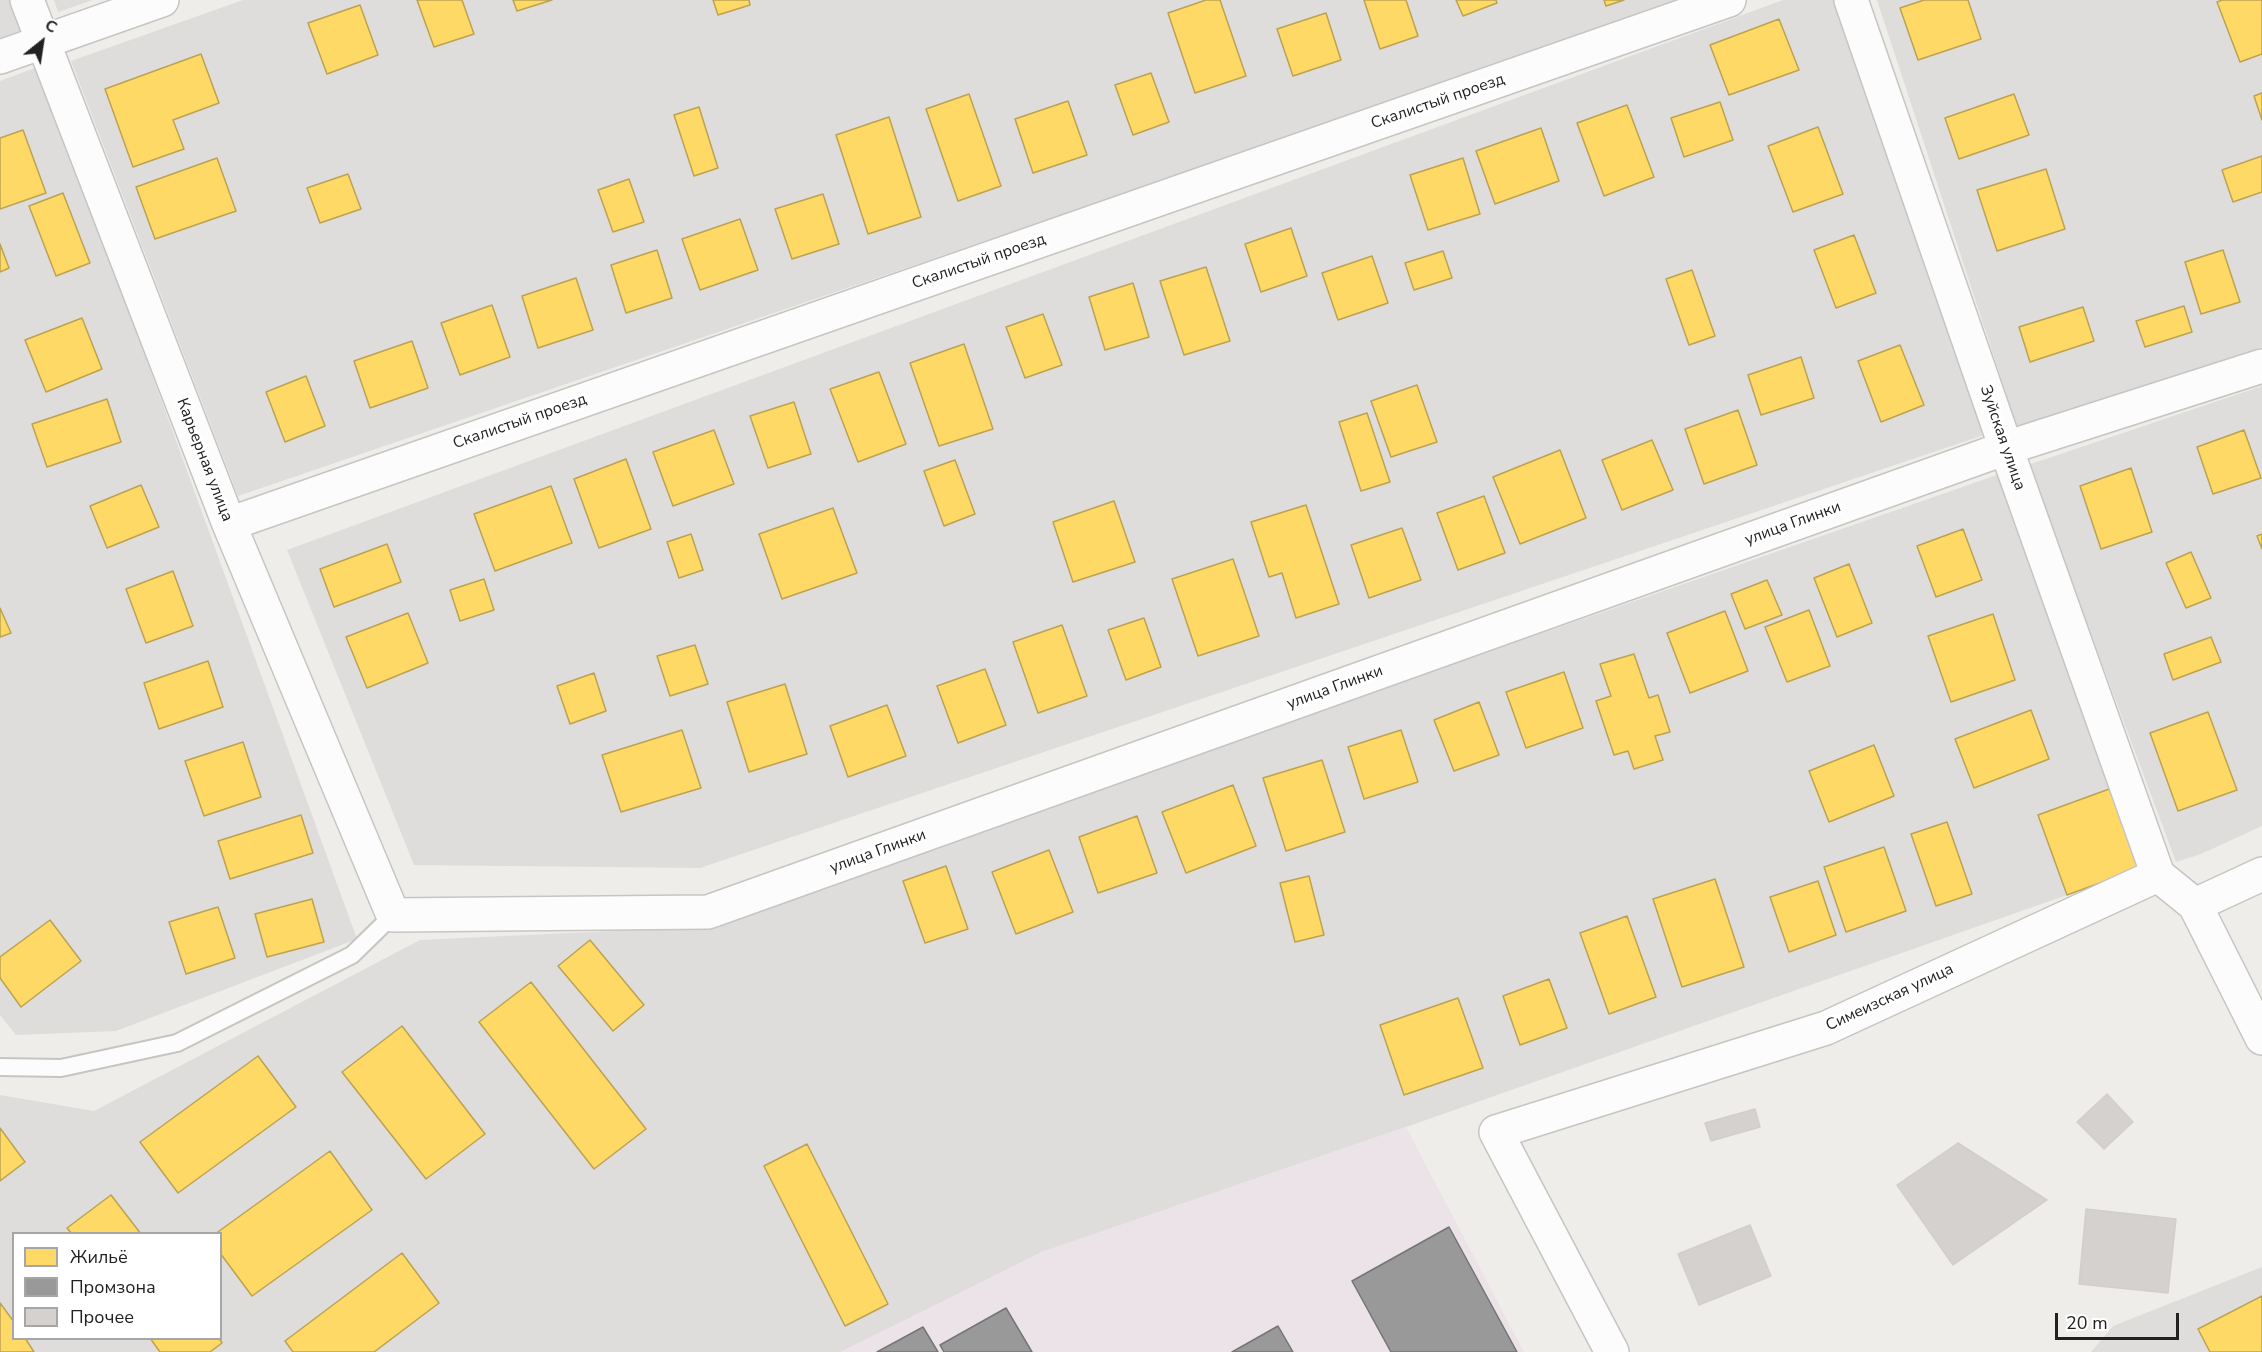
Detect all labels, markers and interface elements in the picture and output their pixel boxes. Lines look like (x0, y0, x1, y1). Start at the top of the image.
north arrow (12, 12, 72, 72)
text: С (41, 14, 61, 39)
street label: Скалистый проезд (1369, 70, 1507, 134)
street label: Скалистый проезд (910, 230, 1048, 294)
street label: Зуйская улица (1975, 383, 2029, 493)
street label: Скалистый проезд (451, 390, 589, 454)
street label: Карьерная улица (172, 396, 236, 524)
street label: улица Глинки (1742, 498, 1844, 550)
street label: улица Глинки (1284, 662, 1386, 714)
street label: улица Глинки (827, 826, 929, 878)
street label: Симеизская улица (1823, 960, 1957, 1036)
legend (12, 1232, 222, 1340)
text: Жильё (70, 1245, 128, 1269)
text: Промзона (70, 1275, 156, 1299)
scale bar (2058, 1301, 2182, 1339)
text: Прочее (70, 1305, 134, 1329)
text: 20 m (2066, 1311, 2108, 1335)

